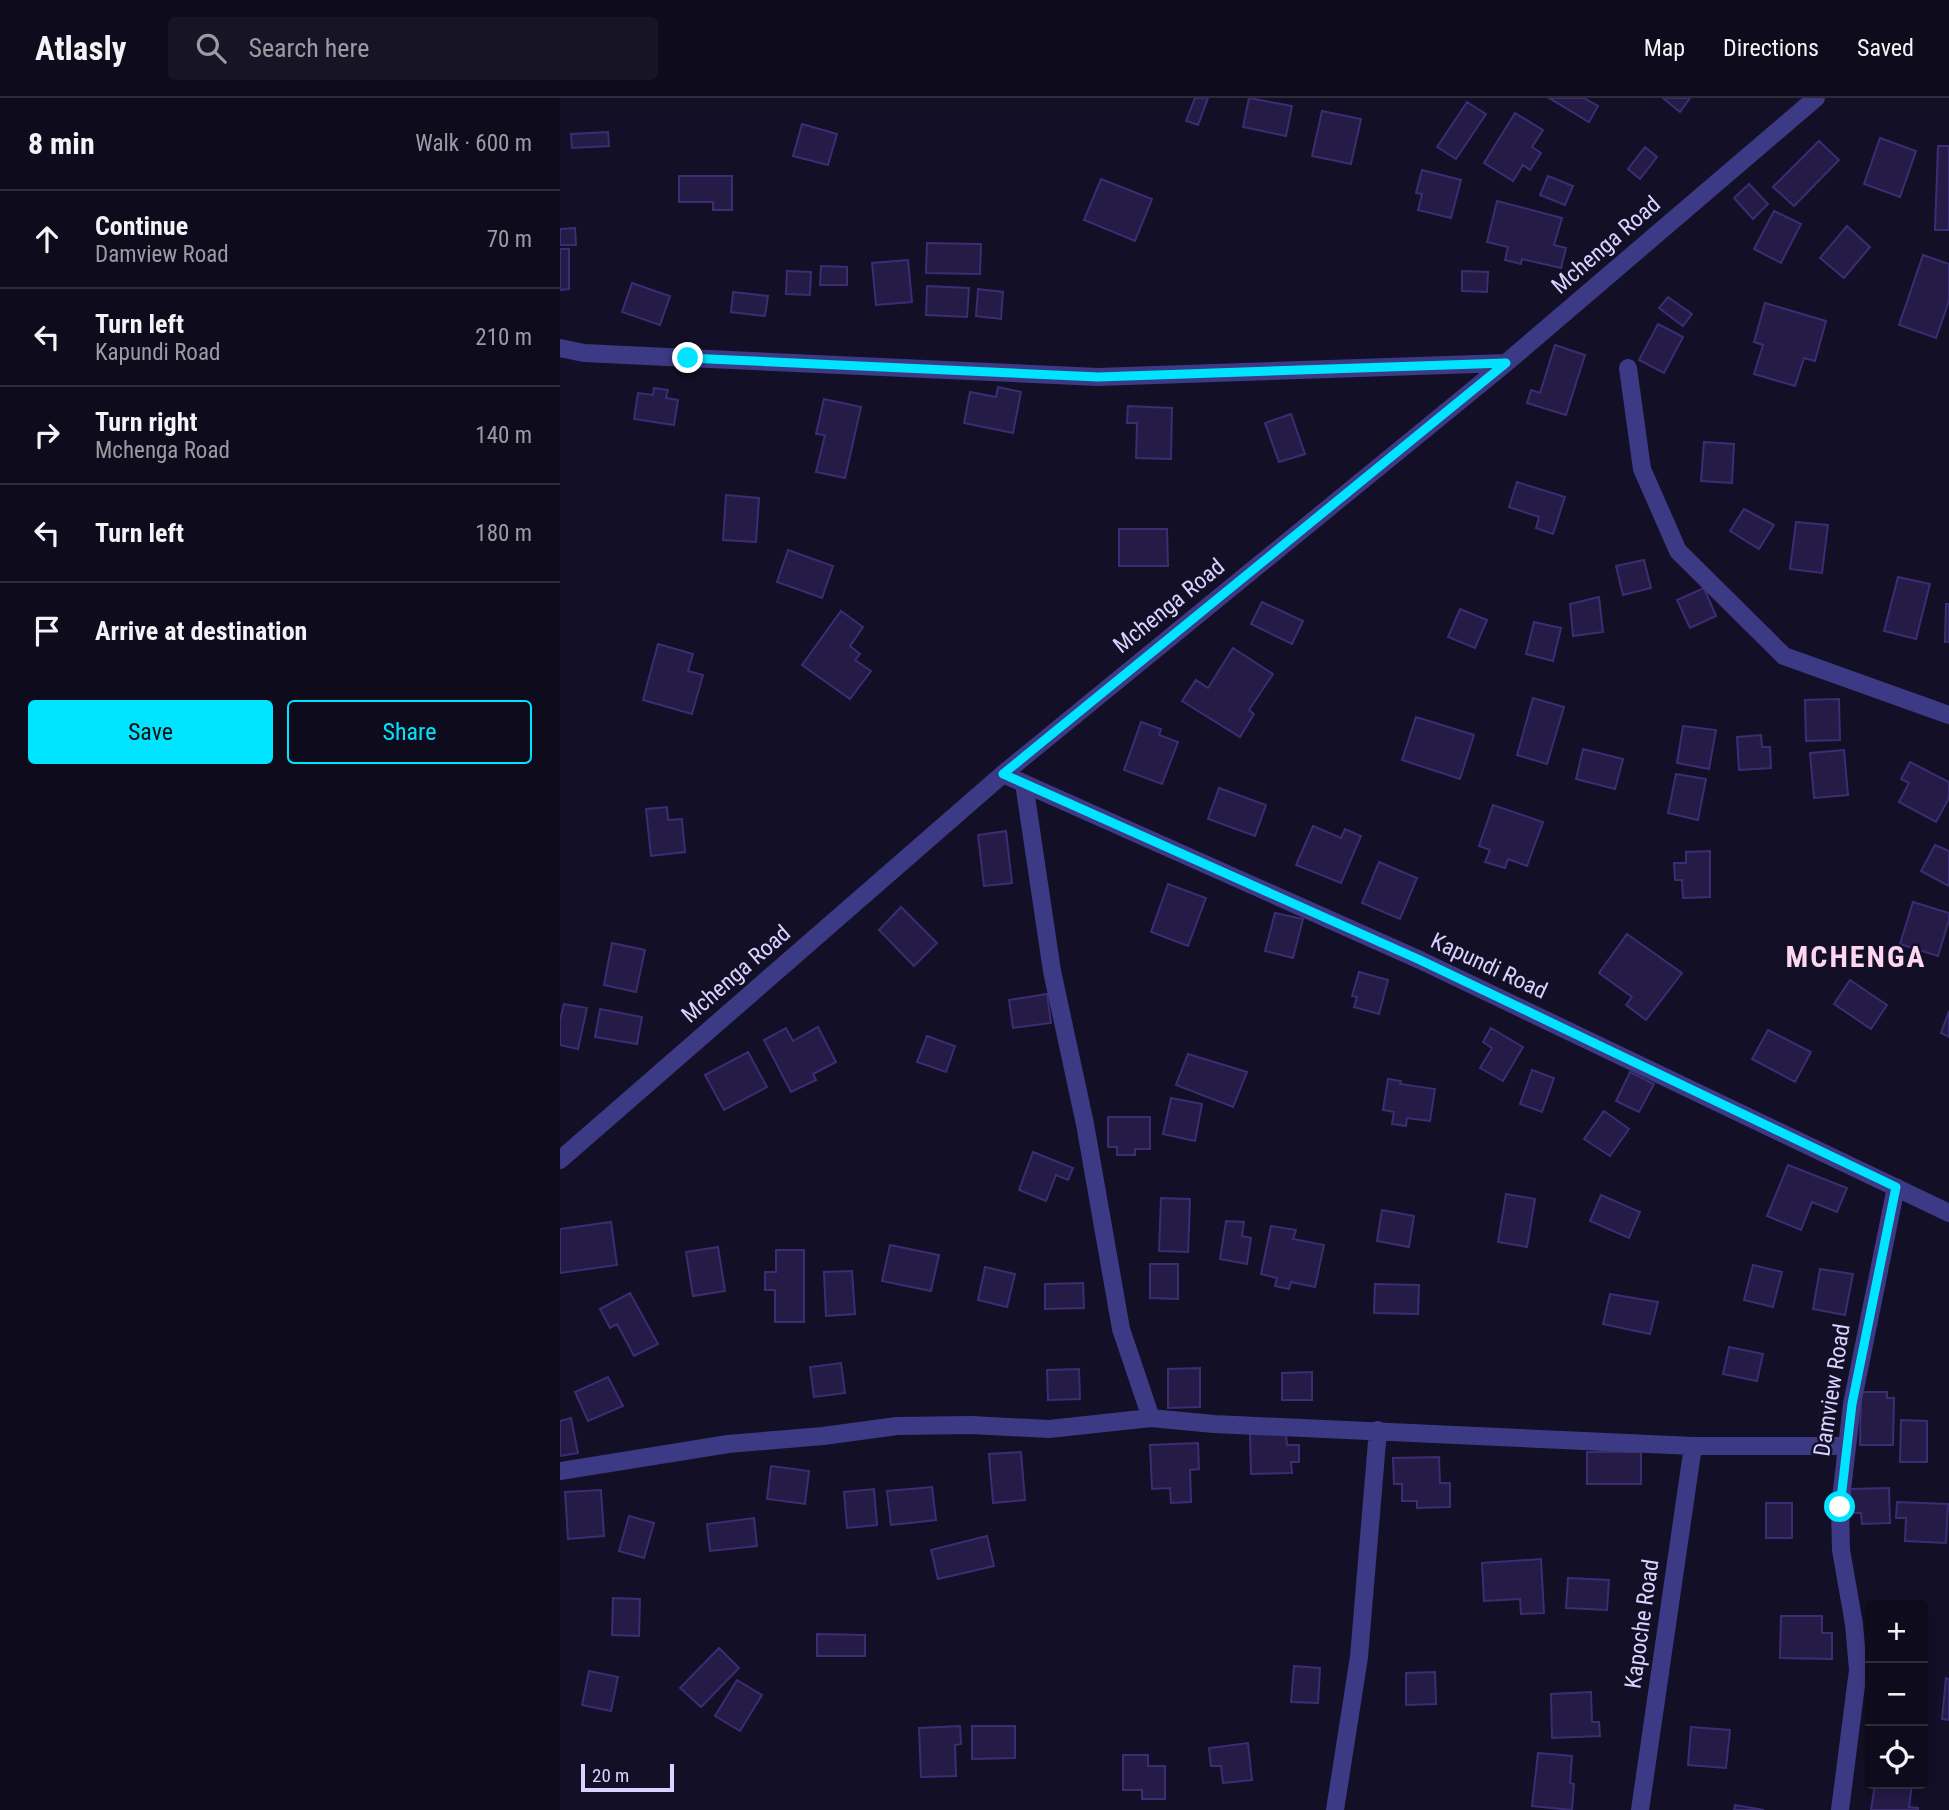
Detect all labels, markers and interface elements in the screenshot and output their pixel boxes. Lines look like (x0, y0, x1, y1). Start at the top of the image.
search box (168, 17, 658, 80)
text: Atlasly (35, 29, 126, 68)
icon: search (192, 29, 230, 67)
text: Search here (248, 33, 369, 63)
text: Map (1644, 34, 1685, 62)
text: Directions (1723, 34, 1819, 62)
text: Saved (1857, 34, 1914, 62)
text: 8 min (28, 126, 95, 161)
text: Walk · 600 m (415, 130, 532, 157)
street label: Mchenga Road (1546, 191, 1666, 299)
text: Continue (95, 211, 188, 241)
icon: ahead (28, 220, 66, 258)
text: 70 m (487, 226, 532, 253)
text: Damview Road (95, 241, 229, 268)
text: Turn left (95, 309, 184, 339)
icon: left (28, 318, 66, 356)
text: 210 m (475, 324, 532, 351)
text: Kapundi Road (95, 339, 220, 366)
route end (672, 342, 703, 373)
text: Turn right (95, 407, 197, 437)
icon: right (28, 416, 66, 454)
text: 140 m (475, 422, 532, 449)
text: Mchenga Road (95, 437, 230, 464)
icon: left (28, 514, 66, 552)
text: Turn left (95, 518, 184, 548)
text: 180 m (475, 520, 532, 547)
street label: Mchenga Road (1108, 553, 1230, 659)
icon: arrive (28, 612, 66, 650)
text: Arrive at destination (95, 616, 307, 646)
button: Save (28, 700, 273, 764)
button: Share (287, 700, 532, 764)
street label: Mchenga Road (676, 920, 796, 1028)
street label: Kapundi Road (1427, 927, 1551, 1005)
district label: MCHENGA (1786, 939, 1926, 974)
street label: Damview Road (1808, 1322, 1856, 1458)
route start (1824, 1491, 1855, 1522)
street label: Kapoche Road (1620, 1558, 1664, 1690)
map controls (1865, 1600, 1928, 1789)
button: + (1865, 1600, 1928, 1663)
button: − (1865, 1663, 1928, 1726)
button: locate (1865, 1726, 1928, 1789)
scale bar (581, 1761, 674, 1793)
text: 20 m (592, 1764, 629, 1787)

